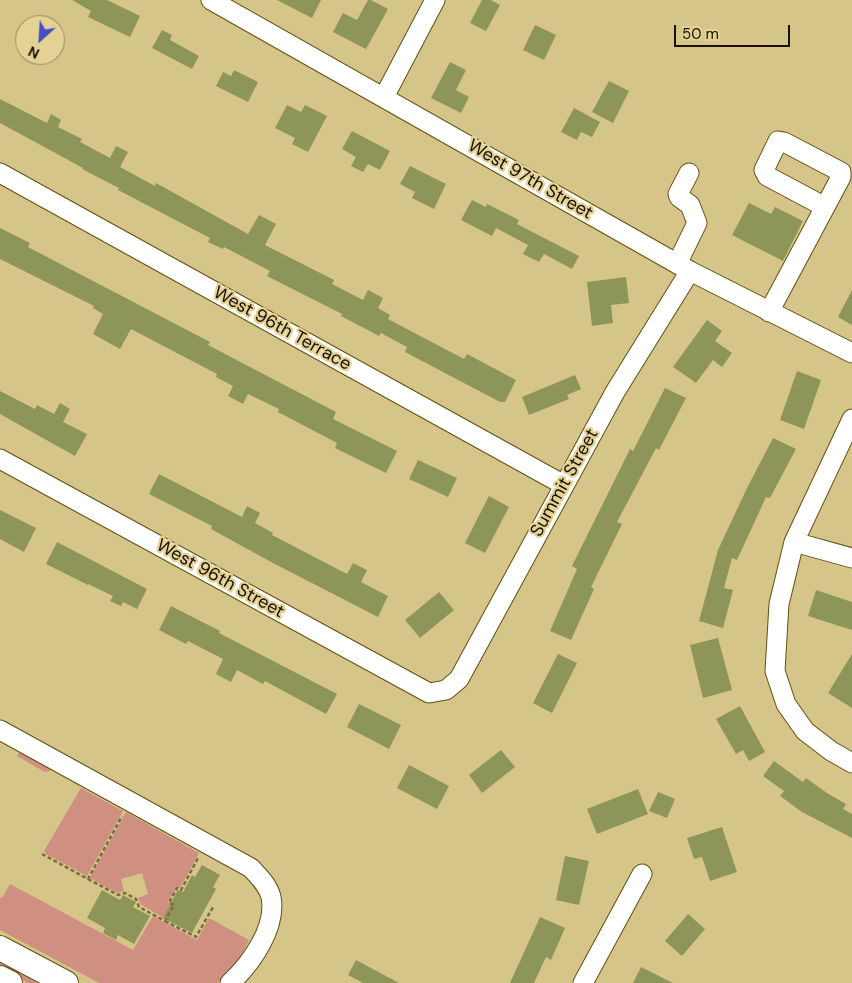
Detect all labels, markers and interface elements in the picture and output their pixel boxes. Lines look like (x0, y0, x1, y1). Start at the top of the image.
north arrow (15, 15, 65, 65)
scale bar (677, 15, 793, 47)
text: 50 m (682, 24, 719, 44)
text: N (25, 42, 42, 63)
street label: West 97th Street (464, 135, 596, 225)
street label: West 96th Terrace (209, 282, 355, 376)
street label: Summit Street (526, 425, 604, 541)
street label: West 96th Street (152, 535, 288, 623)

